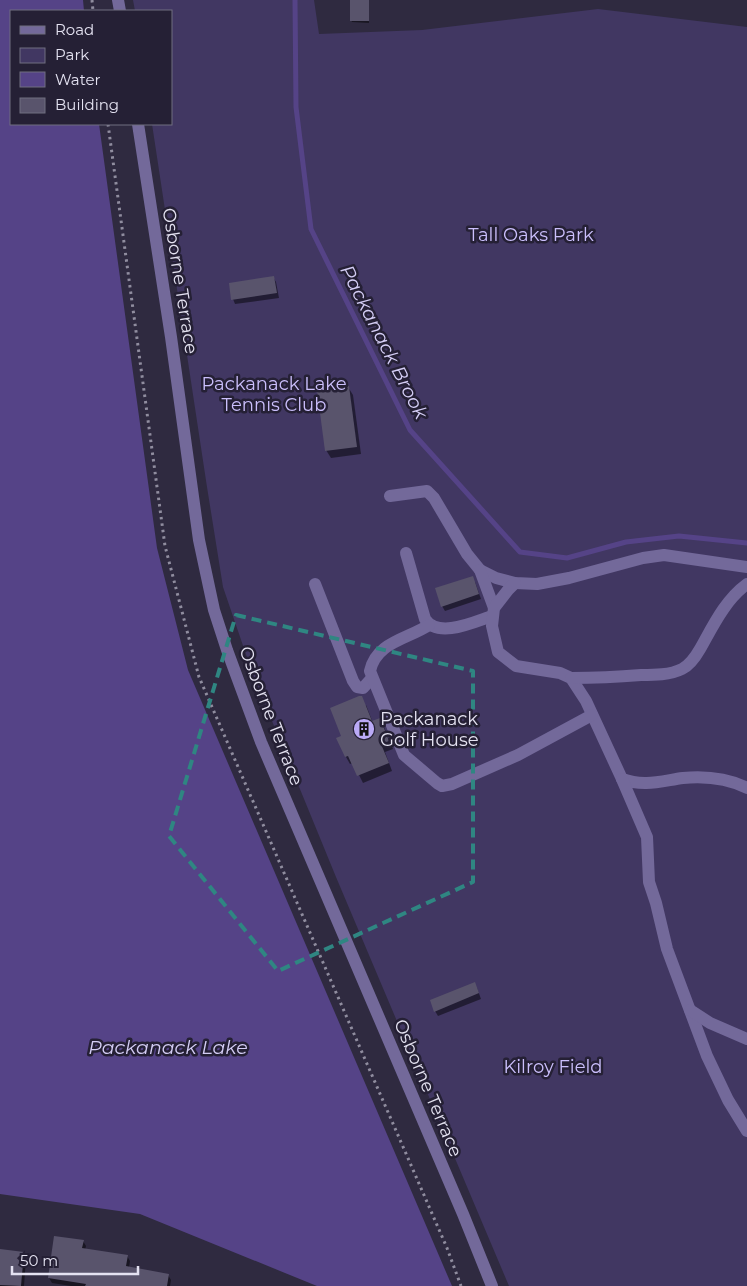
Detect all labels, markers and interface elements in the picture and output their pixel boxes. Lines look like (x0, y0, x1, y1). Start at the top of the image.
legend (10, 10, 172, 125)
text: Road (55, 20, 94, 39)
text: Park (55, 45, 89, 64)
text: Water (55, 70, 101, 89)
text: Building (55, 95, 119, 114)
street label: Osborne Terrace (158, 206, 202, 356)
park label: Tall Oaks Park (468, 224, 594, 246)
water label: Packanack Brook (335, 261, 433, 424)
park label: Packanack Lake Tennis Club (201, 373, 347, 416)
street label: Osborne Terrace (234, 643, 308, 789)
place label: Packanack Golf House (380, 708, 479, 751)
building icon: Packanack Golf House (352, 717, 376, 741)
street label: Osborne Terrace (389, 1016, 467, 1160)
water label: Packanack Lake (88, 1036, 248, 1059)
park label: Kilroy Field (503, 1056, 603, 1078)
scale bar (12, 1244, 139, 1276)
text: 50 m (20, 1251, 58, 1270)

